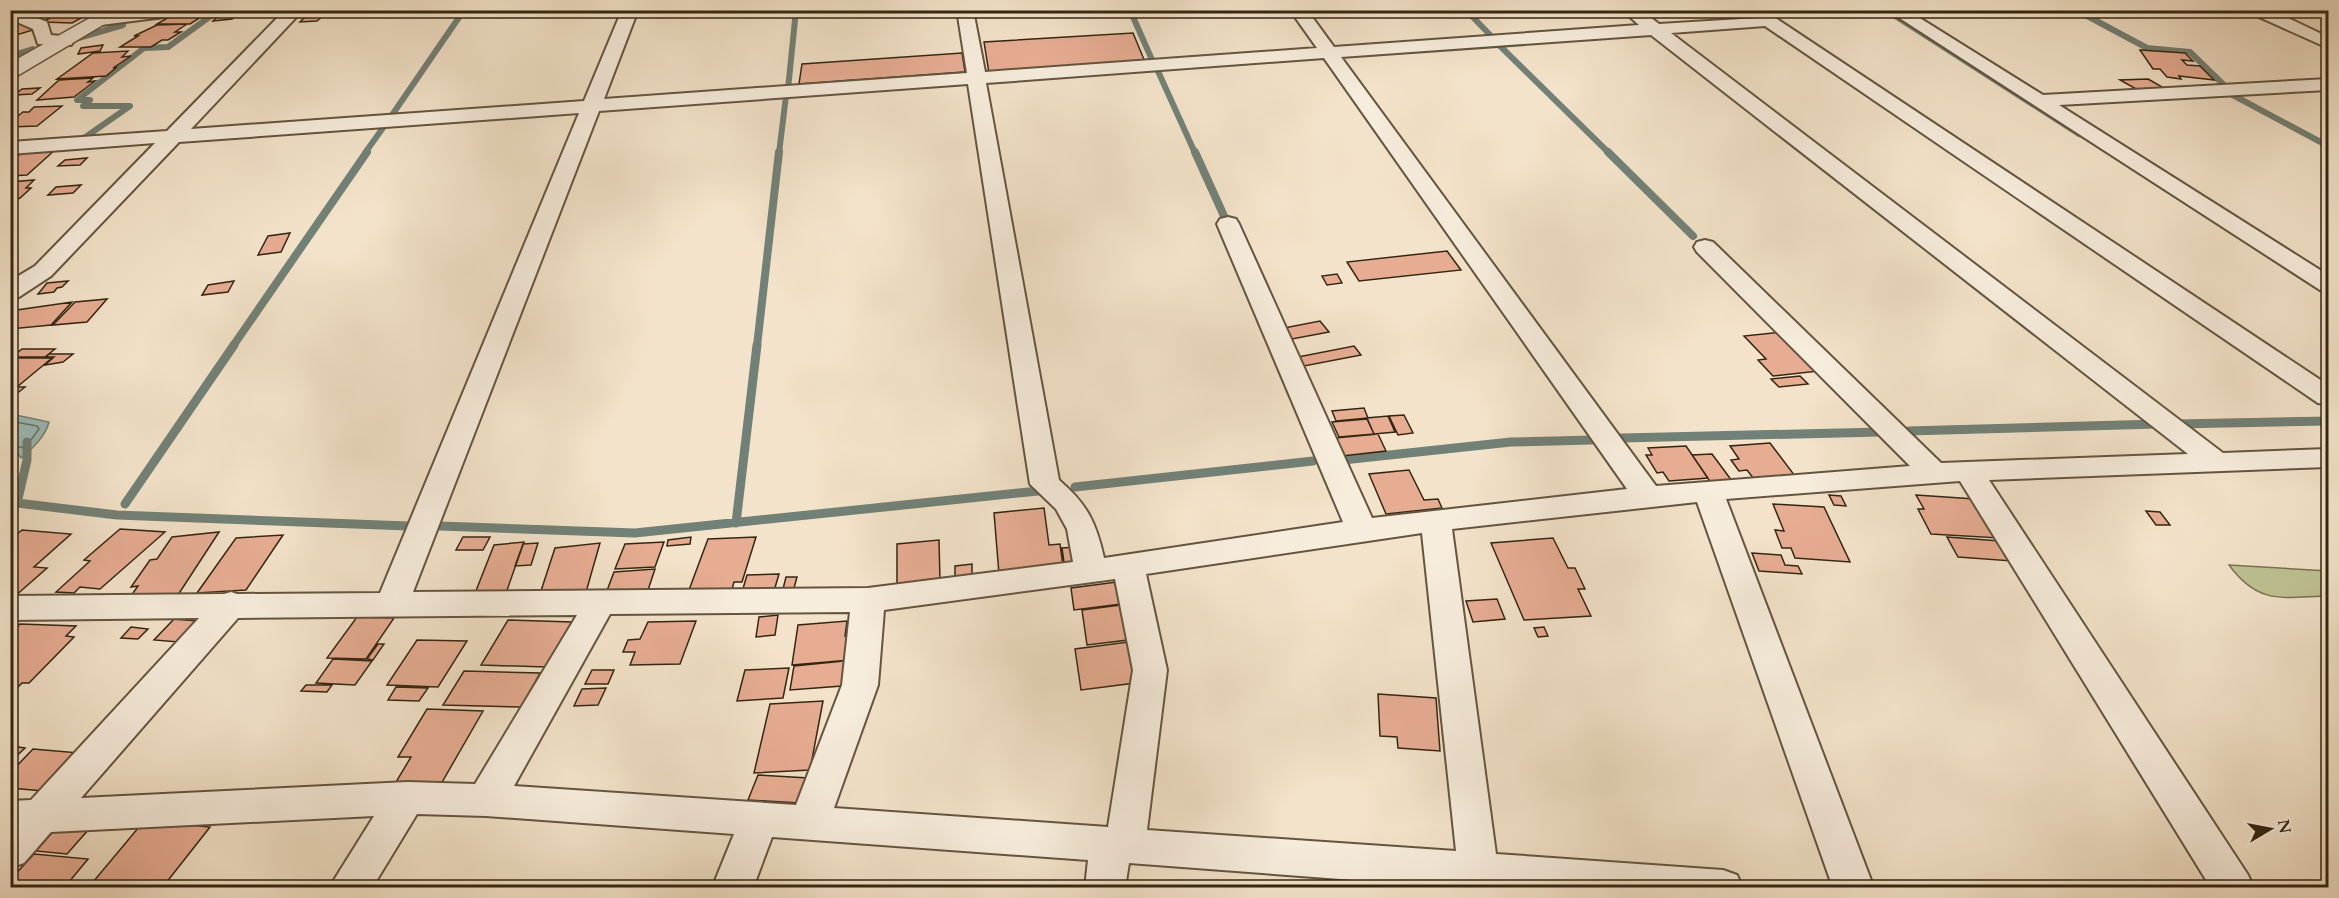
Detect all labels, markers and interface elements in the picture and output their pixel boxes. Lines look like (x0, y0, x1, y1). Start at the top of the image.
north arrow (2240, 799, 2300, 859)
text: N (2272, 818, 2296, 835)

